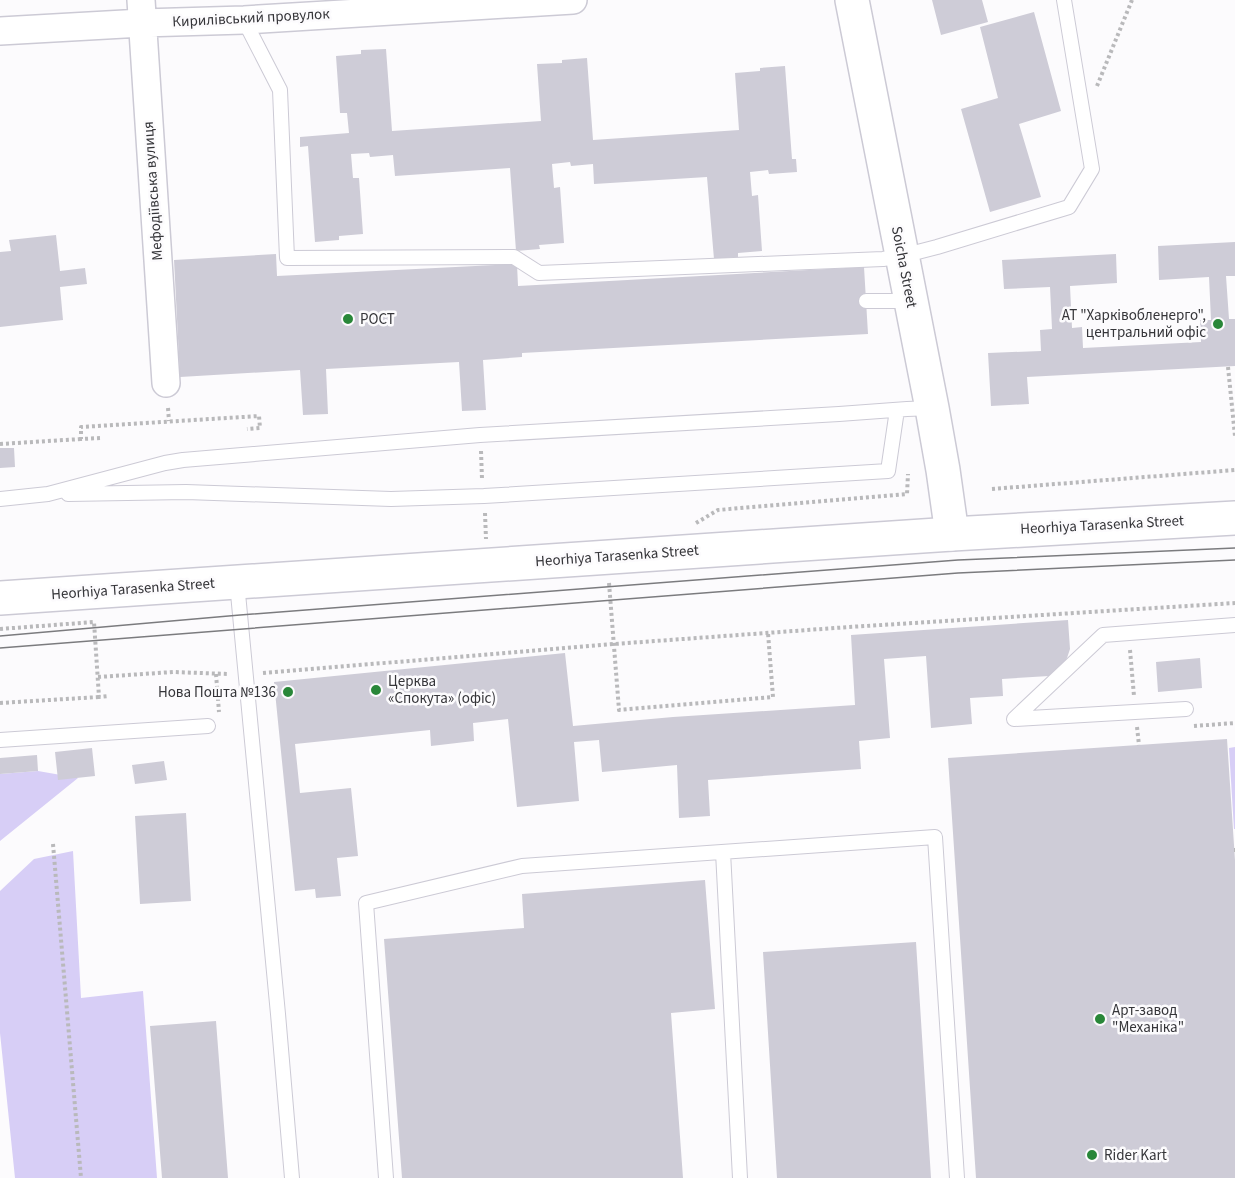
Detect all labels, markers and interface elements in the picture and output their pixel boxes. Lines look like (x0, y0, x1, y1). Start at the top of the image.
street label: Кирилівський провулок (172, 3, 331, 33)
street label: Мефодіївська вулиця (138, 121, 168, 261)
street label: Soicha Street (886, 224, 922, 310)
place label: АТ "Харківобленерго", центральний офіс (1062, 305, 1206, 343)
place label: РОСТ (360, 309, 395, 330)
marker: РОСТ (341, 312, 355, 326)
marker: АТ "Харківобленерго", центральний офіс (1211, 317, 1225, 331)
street label: Heorhiya Tarasenka Street (1020, 510, 1184, 540)
street label: Heorhiya Tarasenka Street (534, 540, 700, 572)
street label: Heorhiya Tarasenka Street (50, 573, 216, 605)
place label: Церква «Спокута» (офіс) (388, 671, 496, 709)
place label: Нова Пошта №136 (158, 682, 276, 703)
marker: Церква «Спокута» (офіс) (369, 683, 383, 697)
marker: Нова Пошта №136 (281, 685, 295, 699)
place label: Арт-завод "Механіка" (1112, 1000, 1184, 1038)
marker: Арт-завод "Механіка" (1093, 1012, 1107, 1026)
place label: Rider Kart (1104, 1145, 1167, 1166)
marker: Rider Kart (1085, 1148, 1099, 1162)

